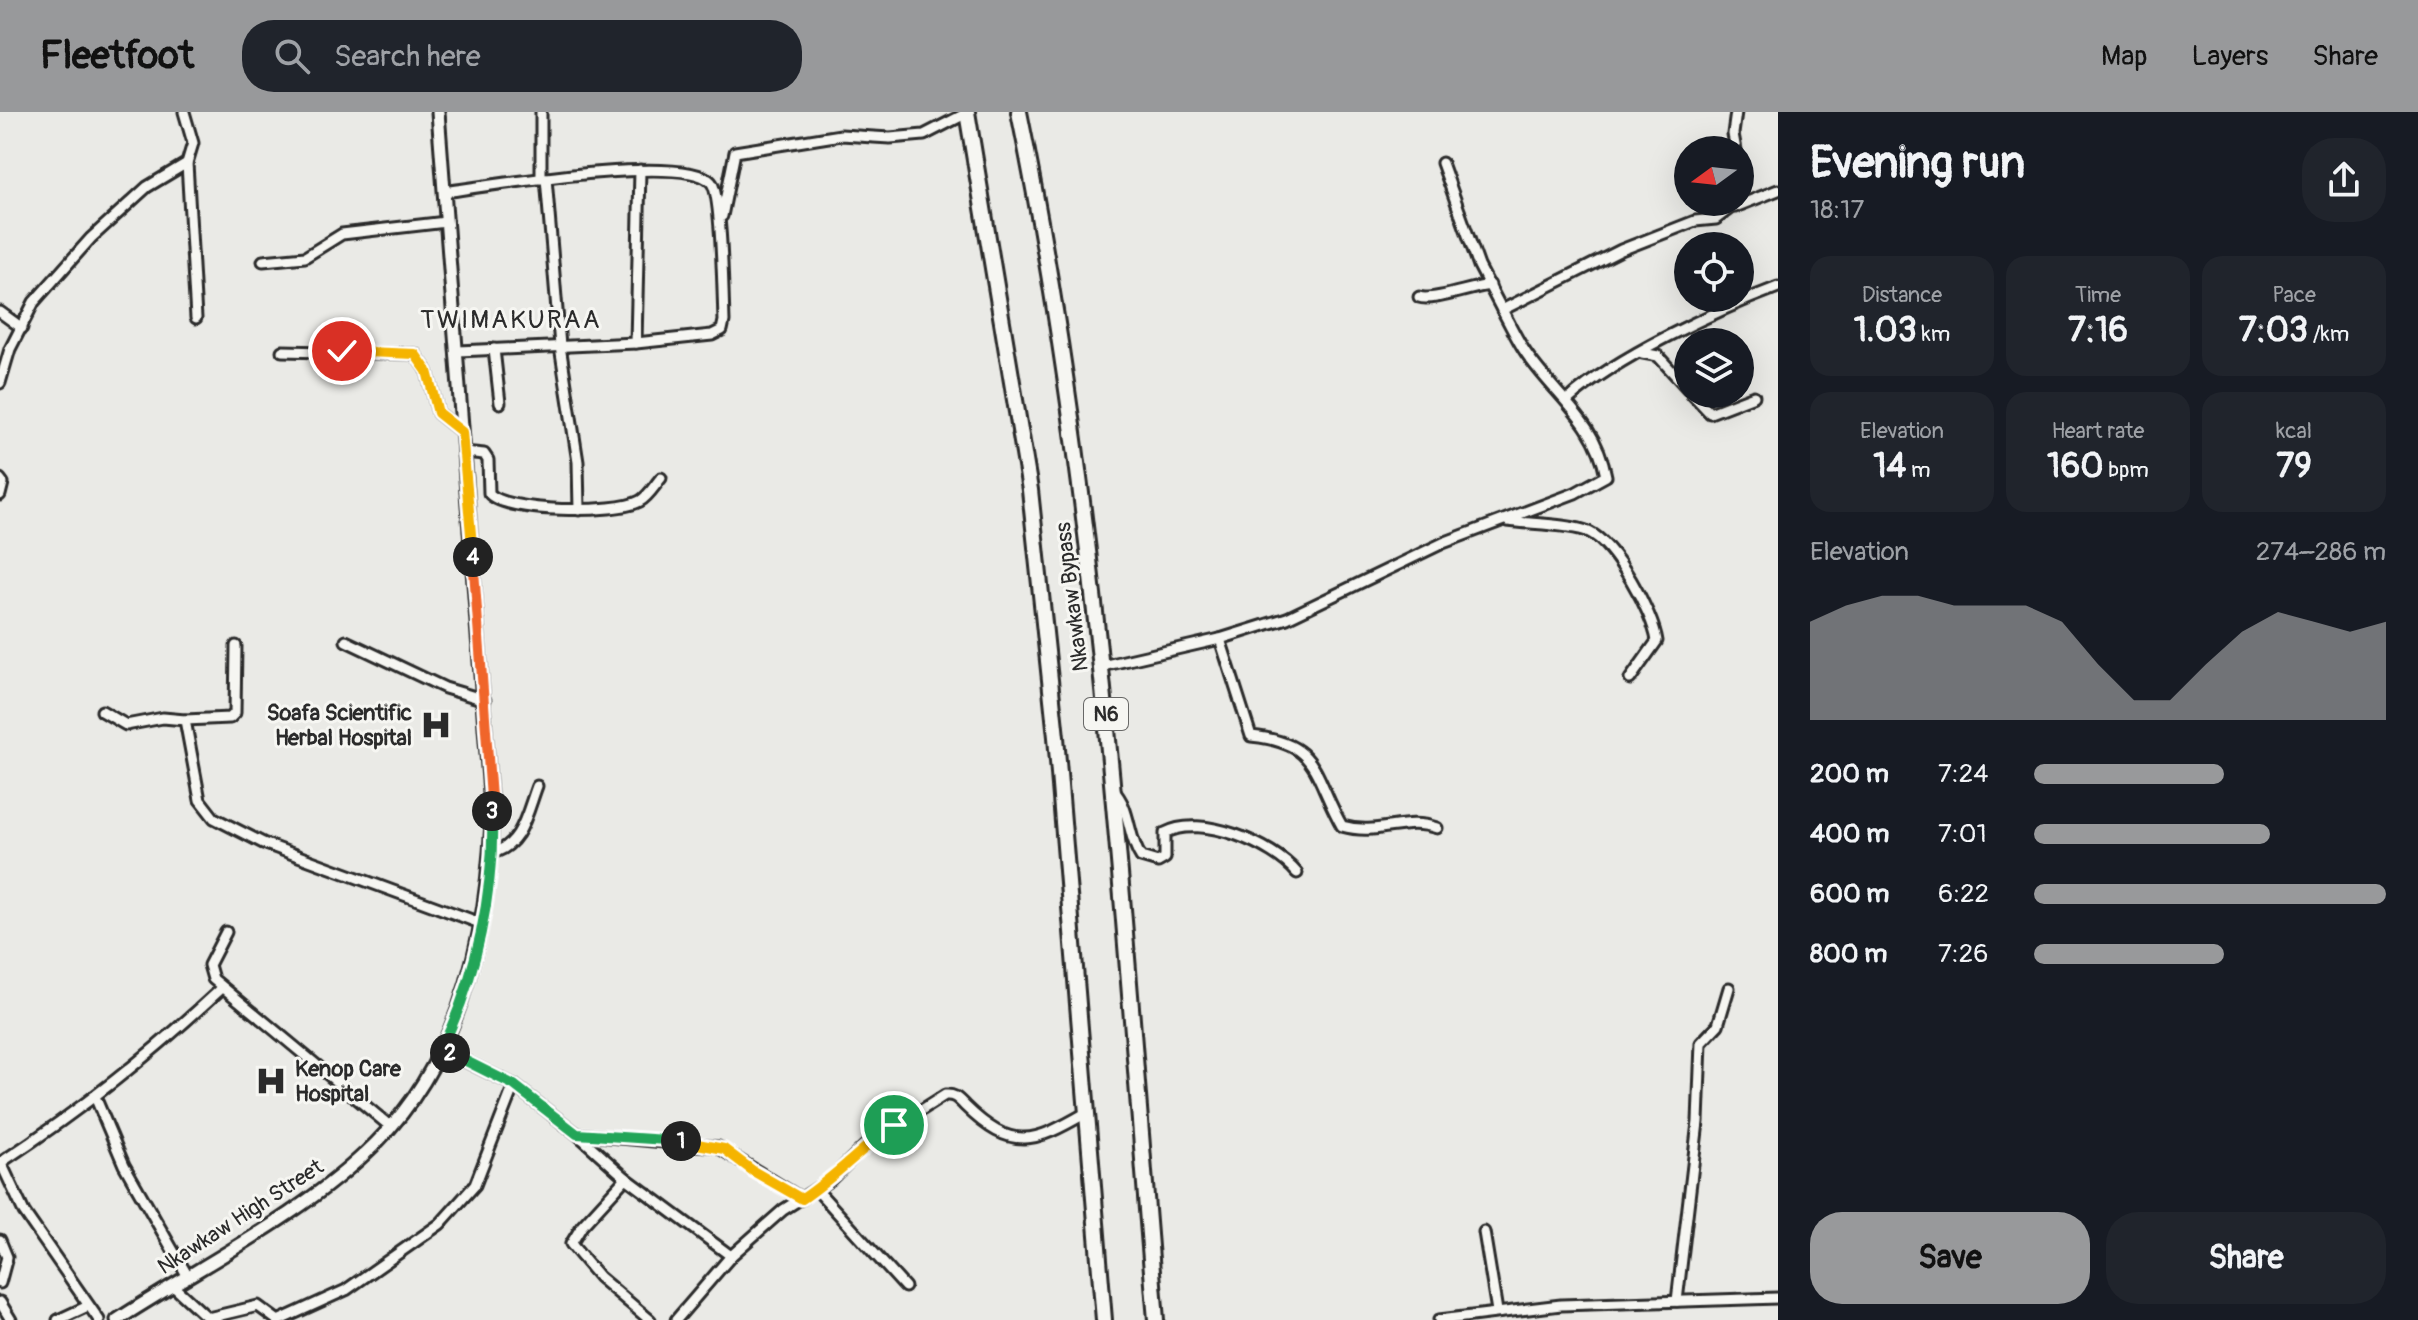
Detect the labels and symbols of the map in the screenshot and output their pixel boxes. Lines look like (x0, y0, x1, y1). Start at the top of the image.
north arrow (1674, 136, 1754, 216)
district label: TWIMAKURAA (420, 304, 602, 336)
pin (308, 317, 376, 385)
street label: Nkawkaw Bypass (1049, 520, 1095, 673)
pin: 4 (453, 537, 493, 577)
road number: N6 (1084, 698, 1128, 730)
place label: Soafa Scientific Herbal Hospital (267, 699, 412, 752)
hospital icon: Soafa Scientific Herbal Hospital (419, 708, 453, 742)
pin: 3 (472, 791, 512, 831)
pin: 2 (430, 1033, 470, 1073)
place label: Kenop Care Hospital (295, 1055, 402, 1108)
hospital icon: Kenop Care Hospital (254, 1064, 288, 1098)
pin (860, 1091, 928, 1159)
pin: 1 (661, 1121, 701, 1161)
street label: Nkawkaw High Street (152, 1153, 329, 1281)

